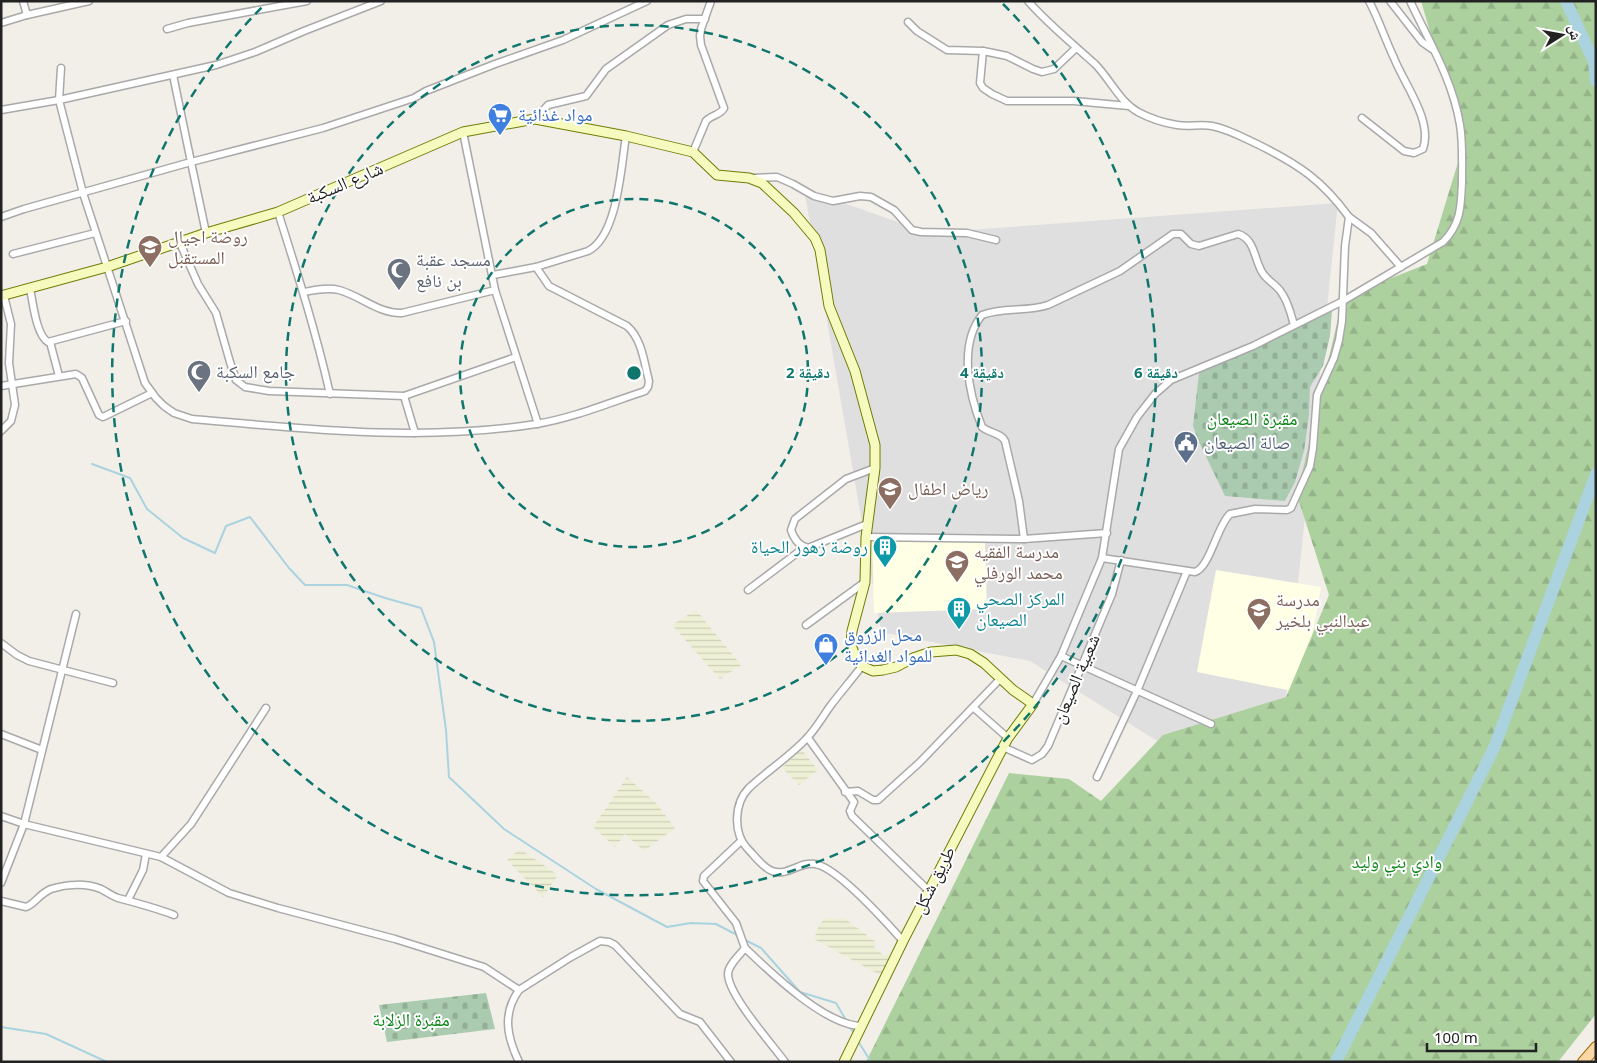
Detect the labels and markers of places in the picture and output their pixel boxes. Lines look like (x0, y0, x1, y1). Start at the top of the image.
supermarket icon: مواد غذائية (487, 102, 513, 136)
place label: مواد غذائية (518, 102, 593, 126)
place label: روضة اجيال المستقبل (168, 224, 248, 269)
school or university icon: روضة اجيال المستقبل (137, 234, 163, 268)
place label: مسجد عقبة بن نافع (416, 247, 491, 293)
mosque icon: مسجد عقبة بن نافع (386, 257, 412, 291)
mosque icon: جامع السكبة (186, 359, 212, 393)
place label: جامع السكبة (216, 359, 295, 384)
centre of rings (625, 364, 643, 382)
public building icon: صالة الصيعان (1173, 430, 1199, 464)
place label: صالة الصيعان (1204, 430, 1290, 454)
school or university icon: رياض اطفال (877, 476, 903, 510)
place label: رياض اطفال (908, 476, 989, 500)
place label: روضة زهور الحياة (751, 534, 868, 558)
building icon: روضة زهور الحياة (872, 534, 898, 568)
place label: مدرسة الفقيه محمد الورفلي (974, 539, 1063, 588)
school or university icon: مدرسة الفقيه محمد الورفلي (944, 549, 970, 583)
place label: المركز الصحي الصيعان (976, 586, 1065, 631)
place label: مدرسة عبدالنبي بلخير (1275, 587, 1370, 636)
building icon: المركز الصحي الصيعان (946, 596, 972, 630)
school or university icon: مدرسة عبدالنبي بلخير (1246, 597, 1272, 631)
place label: محل الزروق للمواد الغدائية (844, 622, 932, 667)
shop icon: محل الزروق للمواد الغدائية (813, 632, 839, 666)

